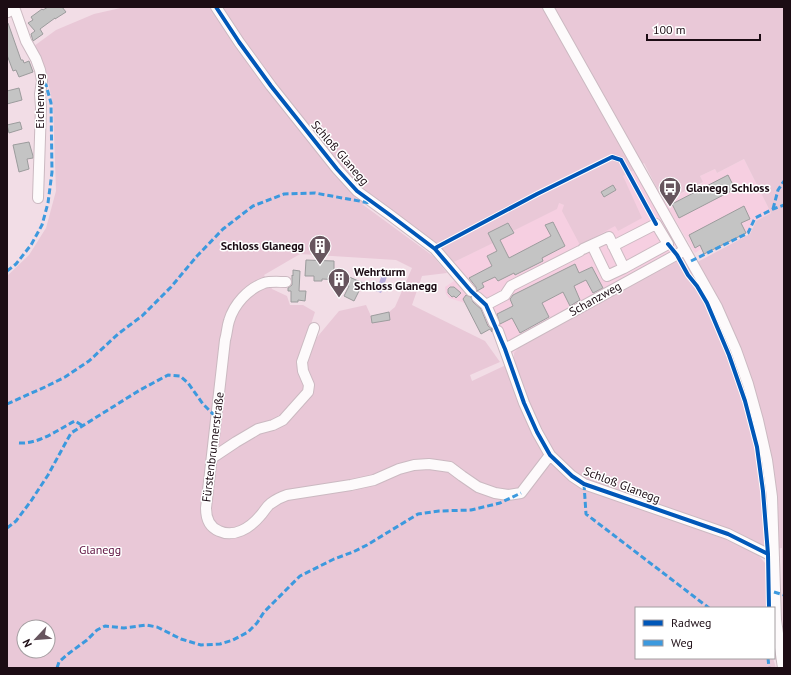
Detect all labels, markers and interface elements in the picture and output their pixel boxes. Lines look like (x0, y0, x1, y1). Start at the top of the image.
scale bar (647, 16, 760, 42)
text: 100 m (653, 22, 686, 37)
street label: Eichenweg (32, 73, 47, 129)
street label: Schloß Glanegg (308, 117, 373, 188)
bus stop icon: Glanegg Schloss (657, 175, 683, 208)
place label: Glanegg Schloss (686, 180, 769, 195)
building icon: Schloss Glanegg (307, 233, 333, 266)
place label: Schloss Glanegg (221, 238, 304, 253)
place label: Wehrturm Schloss Glanegg (354, 264, 437, 293)
building icon: Wehrturm Schloss Glanegg (326, 266, 352, 299)
street label: Schanzweg (566, 278, 623, 319)
street label: Fürstenbrunnerstraße (198, 391, 227, 503)
street label: Schloß Glanegg (582, 463, 663, 506)
park label: Glanegg (79, 542, 121, 557)
legend (635, 607, 775, 659)
text: Radweg (671, 615, 712, 630)
north arrow (16, 619, 56, 659)
text: Weg (671, 635, 693, 650)
text: N (19, 637, 35, 650)

